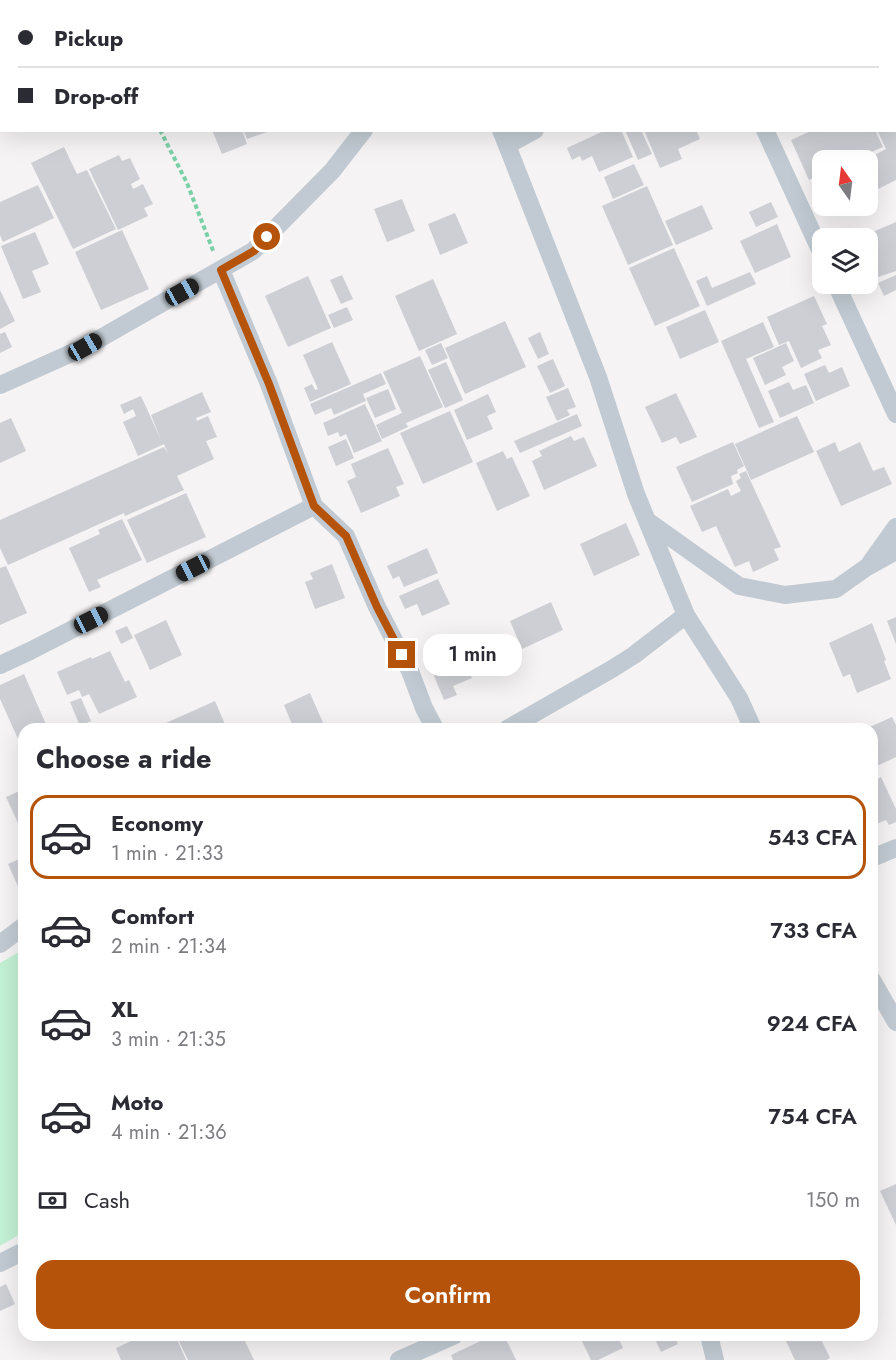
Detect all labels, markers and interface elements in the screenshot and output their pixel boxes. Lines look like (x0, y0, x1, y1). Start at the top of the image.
text: Pickup (54, 22, 123, 54)
text: Drop-off (54, 80, 138, 112)
north arrow (812, 150, 878, 216)
map controls (812, 150, 878, 294)
route start (253, 223, 280, 250)
button: layers (812, 228, 878, 294)
car (162, 275, 202, 309)
car (65, 330, 105, 364)
car (173, 552, 213, 584)
car (71, 604, 111, 636)
callout: 1 min (423, 634, 522, 676)
text: 1 min (448, 640, 497, 669)
route end (388, 641, 415, 668)
text: Choose a ride (36, 739, 211, 778)
text: Economy (111, 807, 203, 839)
icon: car (39, 810, 93, 864)
text: 543 CFA (768, 821, 857, 853)
text: 1 min · 21:33 (111, 839, 224, 868)
text: Comfort (111, 900, 194, 932)
icon: car (39, 903, 93, 957)
text: 733 CFA (770, 914, 857, 946)
text: 2 min · 21:34 (111, 932, 227, 961)
text: XL (111, 993, 138, 1025)
icon: car (39, 996, 93, 1050)
text: 924 CFA (767, 1007, 857, 1039)
text: 3 min · 21:35 (111, 1025, 226, 1054)
text: Moto (111, 1086, 164, 1118)
icon: car (39, 1089, 93, 1143)
text: 754 CFA (768, 1100, 857, 1132)
text: 4 min · 21:36 (111, 1118, 227, 1147)
icon: cash (36, 1184, 69, 1217)
text: Cash (84, 1184, 130, 1216)
text: 150 m (806, 1186, 860, 1215)
button: Confirm (36, 1260, 860, 1329)

